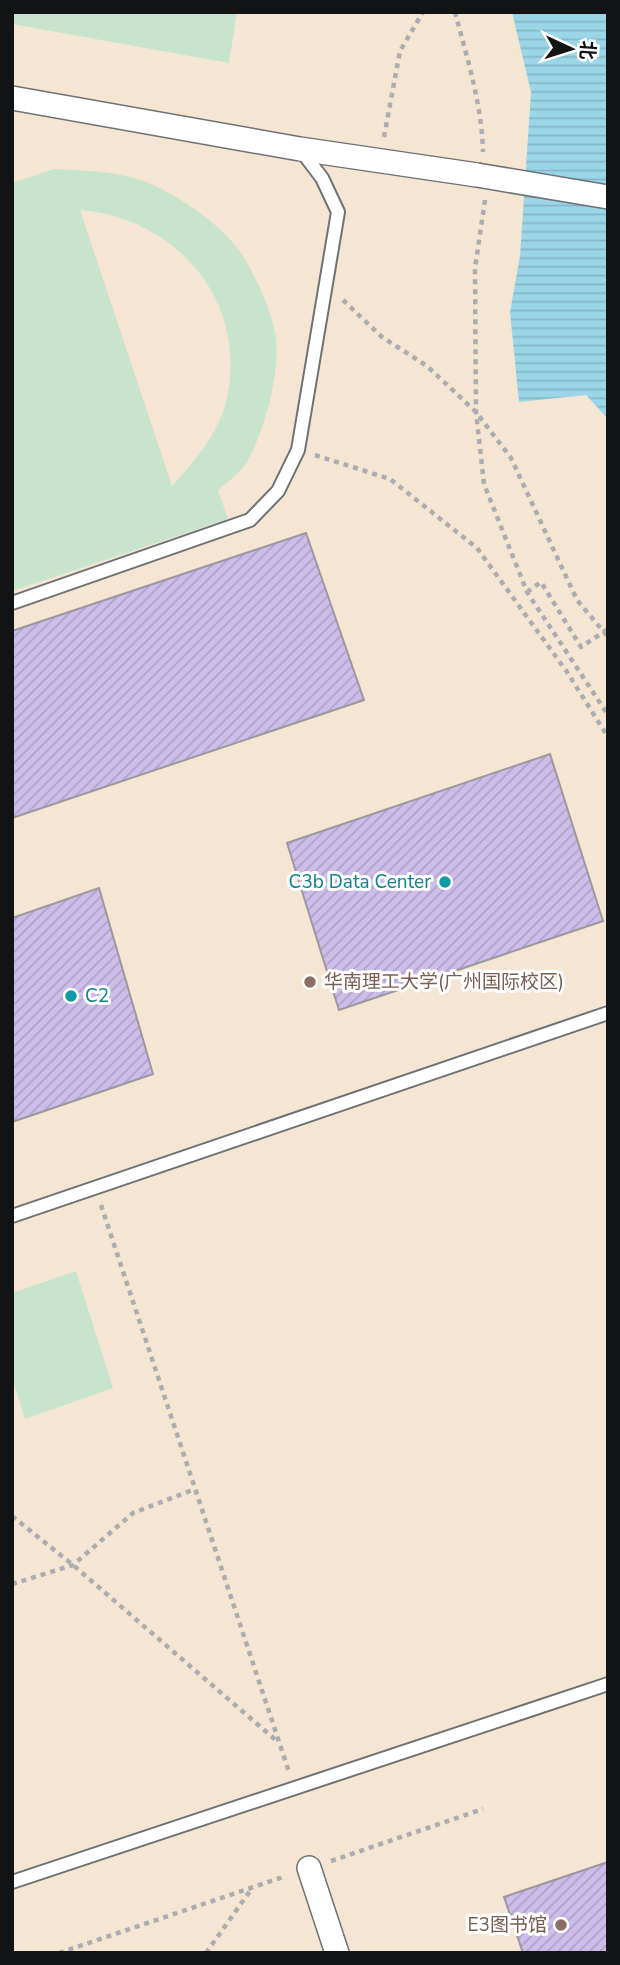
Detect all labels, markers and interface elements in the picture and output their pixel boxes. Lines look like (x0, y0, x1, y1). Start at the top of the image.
north arrow (536, 14, 606, 84)
text: 北 (573, 40, 601, 61)
place label: C3b Data Center (289, 869, 431, 895)
marker: C3b Data Center (437, 874, 453, 890)
place label: 华南理工大学(广州国际校区) (324, 969, 564, 995)
marker: 华南理工大学(广州国际校区) (302, 974, 318, 990)
place label: C2 (85, 983, 109, 1009)
marker: C2 (63, 988, 79, 1004)
place label: E3图书馆 (468, 1912, 547, 1938)
marker: E3图书馆 (553, 1917, 569, 1933)

